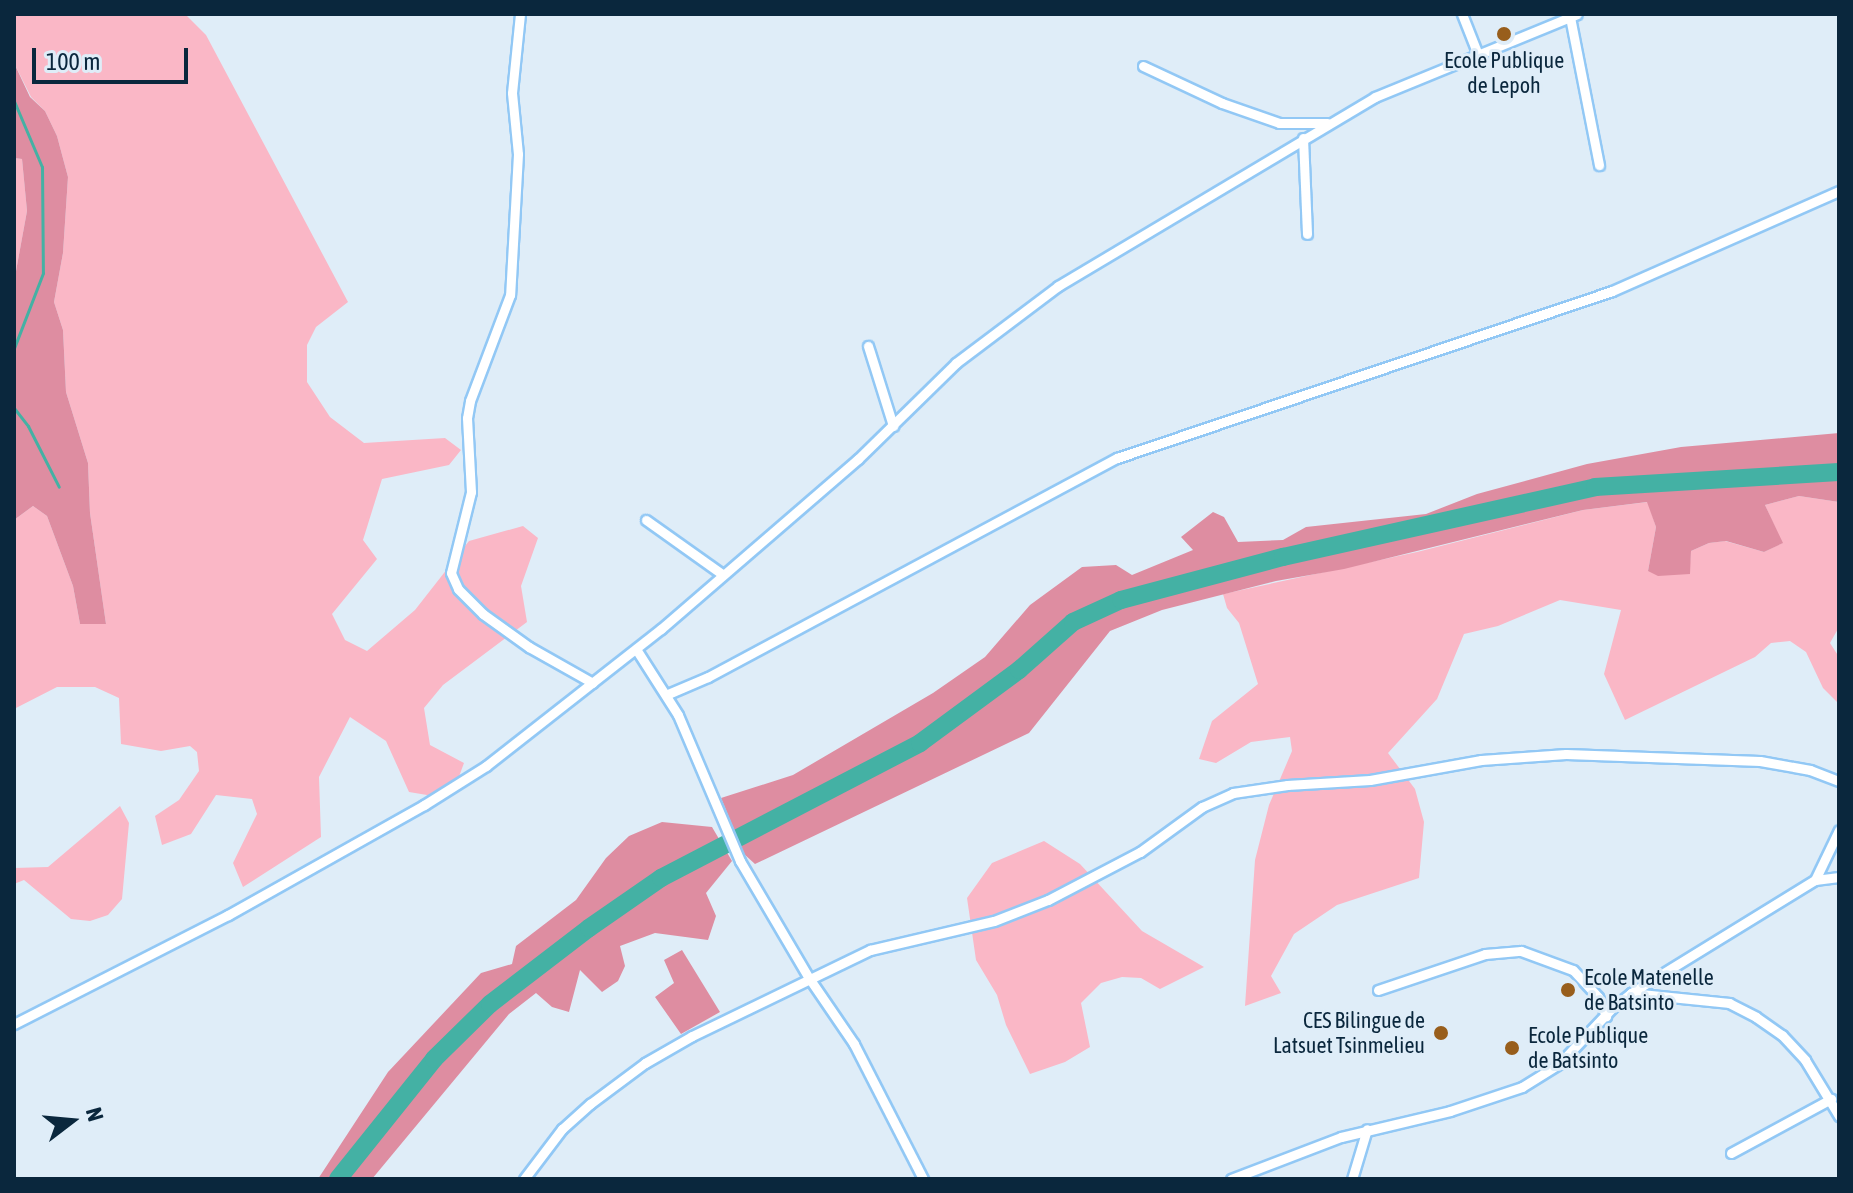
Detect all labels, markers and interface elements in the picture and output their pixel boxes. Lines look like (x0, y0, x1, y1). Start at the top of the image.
marker: Ecole Publique de Lepoh (1495, 25, 1513, 43)
scale bar (36, 32, 192, 82)
place label: Ecole Publique de Lepoh (1444, 47, 1564, 98)
text: 100 m (46, 48, 100, 75)
place label: Ecole Matenelle de Batsinto (1584, 964, 1714, 1016)
marker: Ecole Matenelle de Batsinto (1559, 981, 1577, 999)
place label: CES Bilingue de Latsuet Tsinmelieu (1273, 1007, 1425, 1058)
place label: Ecole Publique de Batsinto (1528, 1022, 1648, 1074)
marker: CES Bilingue de Latsuet Tsinmelieu (1432, 1024, 1450, 1042)
marker: Ecole Publique de Batsinto (1503, 1039, 1521, 1057)
north arrow (32, 1081, 112, 1161)
text: N (81, 1105, 109, 1124)

